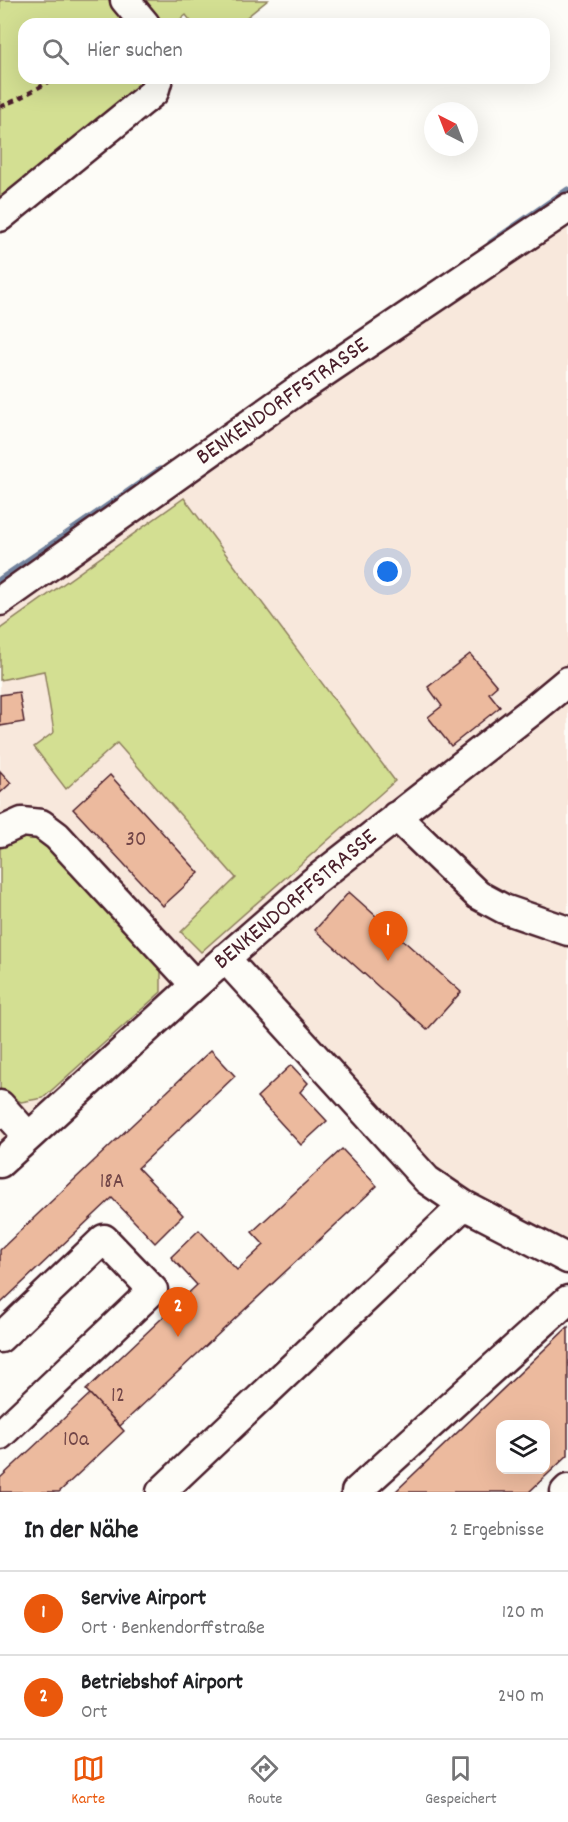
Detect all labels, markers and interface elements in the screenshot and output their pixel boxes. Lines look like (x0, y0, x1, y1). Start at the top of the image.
search box (18, 18, 550, 84)
icon: search (39, 35, 72, 68)
text: Hier suchen (87, 36, 183, 67)
north arrow (424, 102, 478, 156)
street label: BENKENDORFFSTRASSE (190, 329, 376, 475)
your location (373, 557, 402, 586)
street label: BENKENDORFFSTRASSE (207, 821, 385, 979)
house number: 30 (126, 826, 146, 856)
pin: 1 (368, 912, 408, 961)
house number: 18A (100, 1168, 124, 1198)
pin: 2 (158, 1288, 198, 1337)
house number: 12 (111, 1382, 125, 1412)
map controls (496, 1420, 550, 1474)
button: layers (496, 1420, 550, 1474)
house number: 10a (63, 1426, 90, 1456)
text: In der Nähe (24, 1513, 138, 1550)
text: 2 Ergebnisse (449, 1517, 544, 1545)
text: Servive Airport (81, 1584, 206, 1615)
text: 1 (41, 1599, 46, 1627)
text: 120 m (502, 1599, 544, 1627)
text: Ort · Benkendorffstraße (81, 1615, 265, 1643)
text: Betriebshof Airport (81, 1668, 243, 1699)
text: 2 (39, 1683, 48, 1711)
text: 240 m (498, 1683, 544, 1711)
text: Ort (81, 1699, 107, 1727)
tab: Karte (71, 1752, 105, 1811)
tab: Route (248, 1752, 282, 1811)
tab: Gespeichert (425, 1752, 497, 1811)

